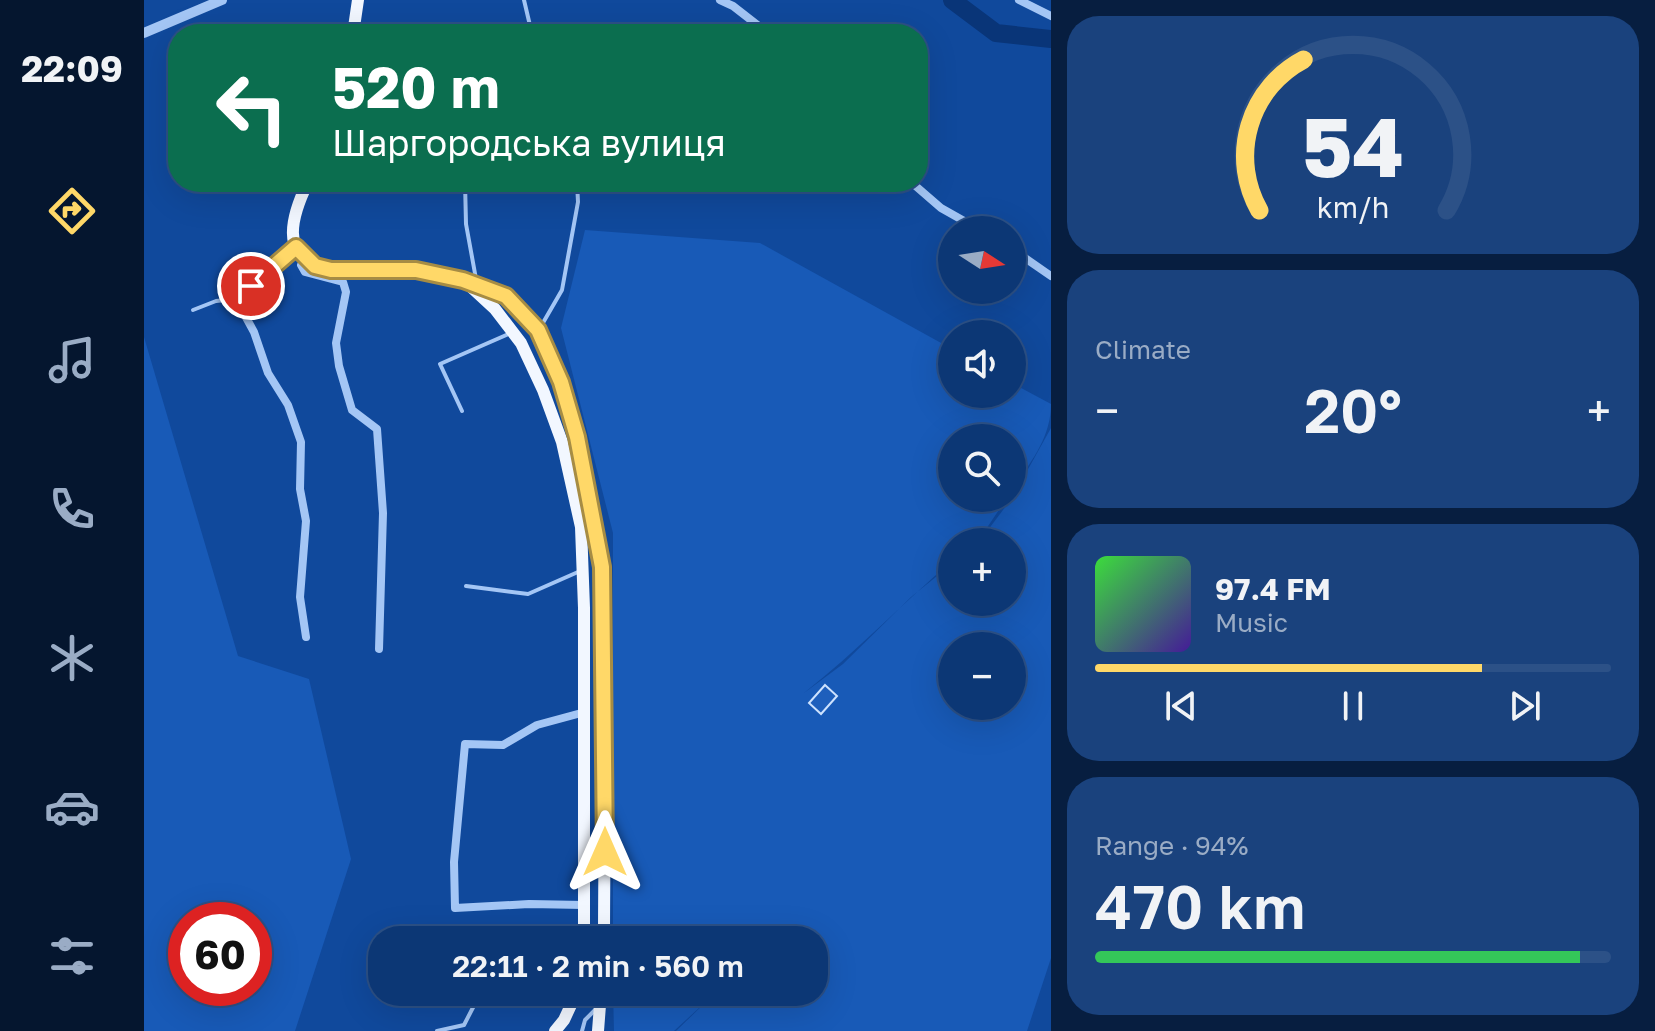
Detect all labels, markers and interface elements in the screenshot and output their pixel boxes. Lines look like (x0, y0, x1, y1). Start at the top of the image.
text: 22:09 (21, 47, 123, 90)
text: 520 m (332, 53, 500, 120)
icon: left (200, 56, 304, 160)
text: 54 (1302, 94, 1404, 194)
text: Шаргородська вулиця (332, 121, 726, 164)
icon: directions (44, 183, 100, 239)
text: km/h (1317, 190, 1389, 224)
north arrow (938, 216, 1026, 304)
map controls (938, 216, 1026, 720)
pin (217, 252, 285, 320)
icon: arrive (229, 264, 273, 308)
button: sound (938, 320, 1026, 408)
icon: music (44, 332, 100, 388)
text: Climate (1095, 334, 1191, 365)
text: 20° (1304, 374, 1402, 446)
text: − (1095, 384, 1119, 437)
text: + (1587, 384, 1611, 437)
button: search (938, 424, 1026, 512)
icon: phone (44, 481, 100, 537)
button: + (938, 528, 1026, 616)
text: 97.4 FM (1215, 571, 1331, 607)
text: Music (1215, 607, 1288, 638)
icon: climate (44, 630, 100, 686)
button: − (938, 632, 1026, 720)
icon: previous (1159, 684, 1203, 728)
icon: pause (1331, 684, 1375, 728)
icon: next (1503, 684, 1547, 728)
icon: car (44, 779, 100, 835)
position arrow (563, 810, 647, 894)
text: Range · 94% (1095, 830, 1248, 861)
text: 470 km (1095, 870, 1305, 942)
speed limit sign: 60 (168, 902, 272, 1006)
icon: filters (44, 928, 100, 984)
text: 22:11 · 2 min · 560 m (452, 948, 744, 984)

